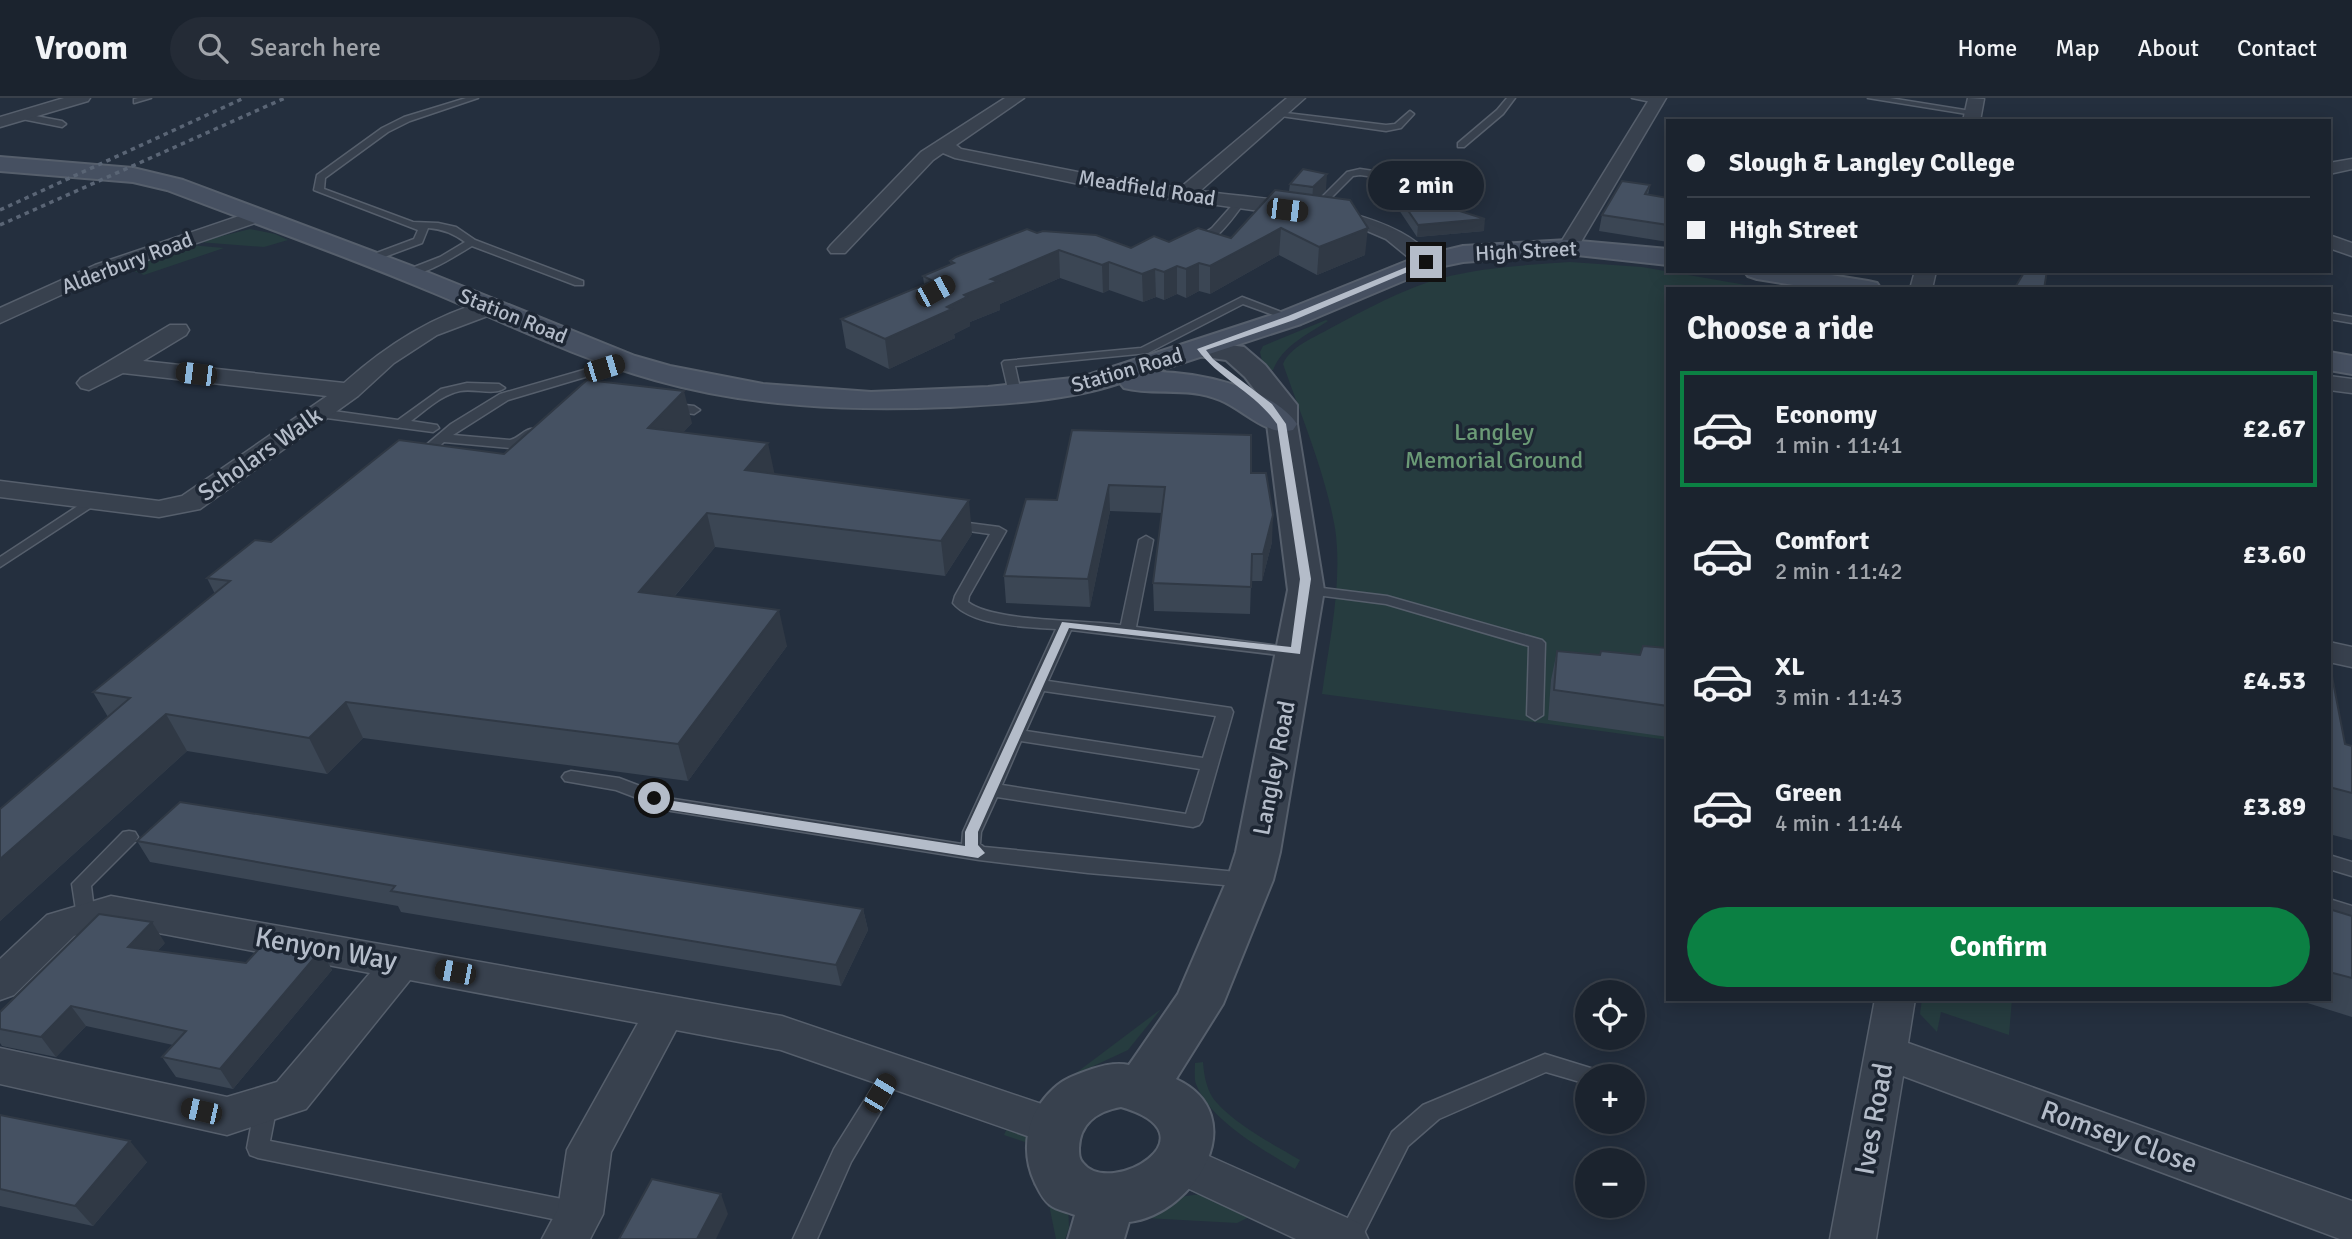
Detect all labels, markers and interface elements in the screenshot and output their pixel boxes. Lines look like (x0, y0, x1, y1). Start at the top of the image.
search box (170, 17, 660, 80)
text: Vroom (35, 28, 128, 69)
icon: search (194, 29, 232, 67)
text: Search here (250, 32, 381, 64)
text: Home (1957, 33, 2017, 63)
text: Map (2055, 33, 2100, 63)
text: About (2138, 33, 2199, 63)
text: Contact (2237, 33, 2317, 63)
text: Slough & Langley College (1729, 147, 2015, 179)
callout: 2 min (1368, 160, 1484, 209)
street label: Meadfield Road (1077, 164, 1217, 212)
text: 2 min (1398, 171, 1454, 200)
car (1265, 197, 1310, 223)
text: High Street (1729, 214, 1858, 246)
street label: Alderbury Road (58, 226, 196, 300)
street label: High Street (1475, 235, 1577, 267)
route end (1410, 246, 1442, 278)
car (912, 272, 959, 310)
street label: Station Road (455, 282, 571, 350)
text: Choose a ride (1687, 309, 1874, 348)
street label: Station Road (1068, 342, 1186, 398)
car (581, 352, 628, 384)
car (174, 361, 219, 387)
icon: car (1691, 398, 1754, 461)
text: Economy (1775, 399, 1877, 431)
street label: Scholars Walk (192, 400, 328, 508)
text: £2.67 (2242, 413, 2306, 445)
park label: Langley Memorial Ground (1405, 417, 1583, 475)
text: 1 min · 11:41 (1775, 431, 1903, 460)
icon: car (1691, 524, 1754, 587)
text: Comfort (1775, 525, 1869, 557)
text: £3.60 (2242, 539, 2306, 571)
text: 2 min · 11:42 (1775, 557, 1903, 586)
icon: car (1691, 650, 1754, 713)
text: XL (1775, 651, 1805, 683)
text: £4.53 (2242, 665, 2306, 697)
text: 3 min · 11:43 (1775, 683, 1903, 712)
street label: Langley Road (1246, 698, 1302, 838)
icon: car (1691, 776, 1754, 839)
text: Green (1775, 777, 1842, 809)
route start (638, 782, 670, 814)
text: £3.89 (2242, 791, 2306, 823)
text: 4 min · 11:44 (1775, 809, 1903, 838)
button: Confirm (1687, 907, 2310, 987)
street label: Kenyon Way (252, 920, 400, 978)
car (433, 958, 478, 986)
map controls (1575, 980, 1645, 1218)
button: locate (1575, 980, 1645, 1050)
street label: Ives Road (1847, 1060, 1901, 1178)
button: + (1575, 1064, 1645, 1134)
car (861, 1070, 900, 1116)
street label: Romsey Close (2036, 1093, 2202, 1181)
car (179, 1096, 224, 1126)
button: − (1575, 1148, 1645, 1218)

